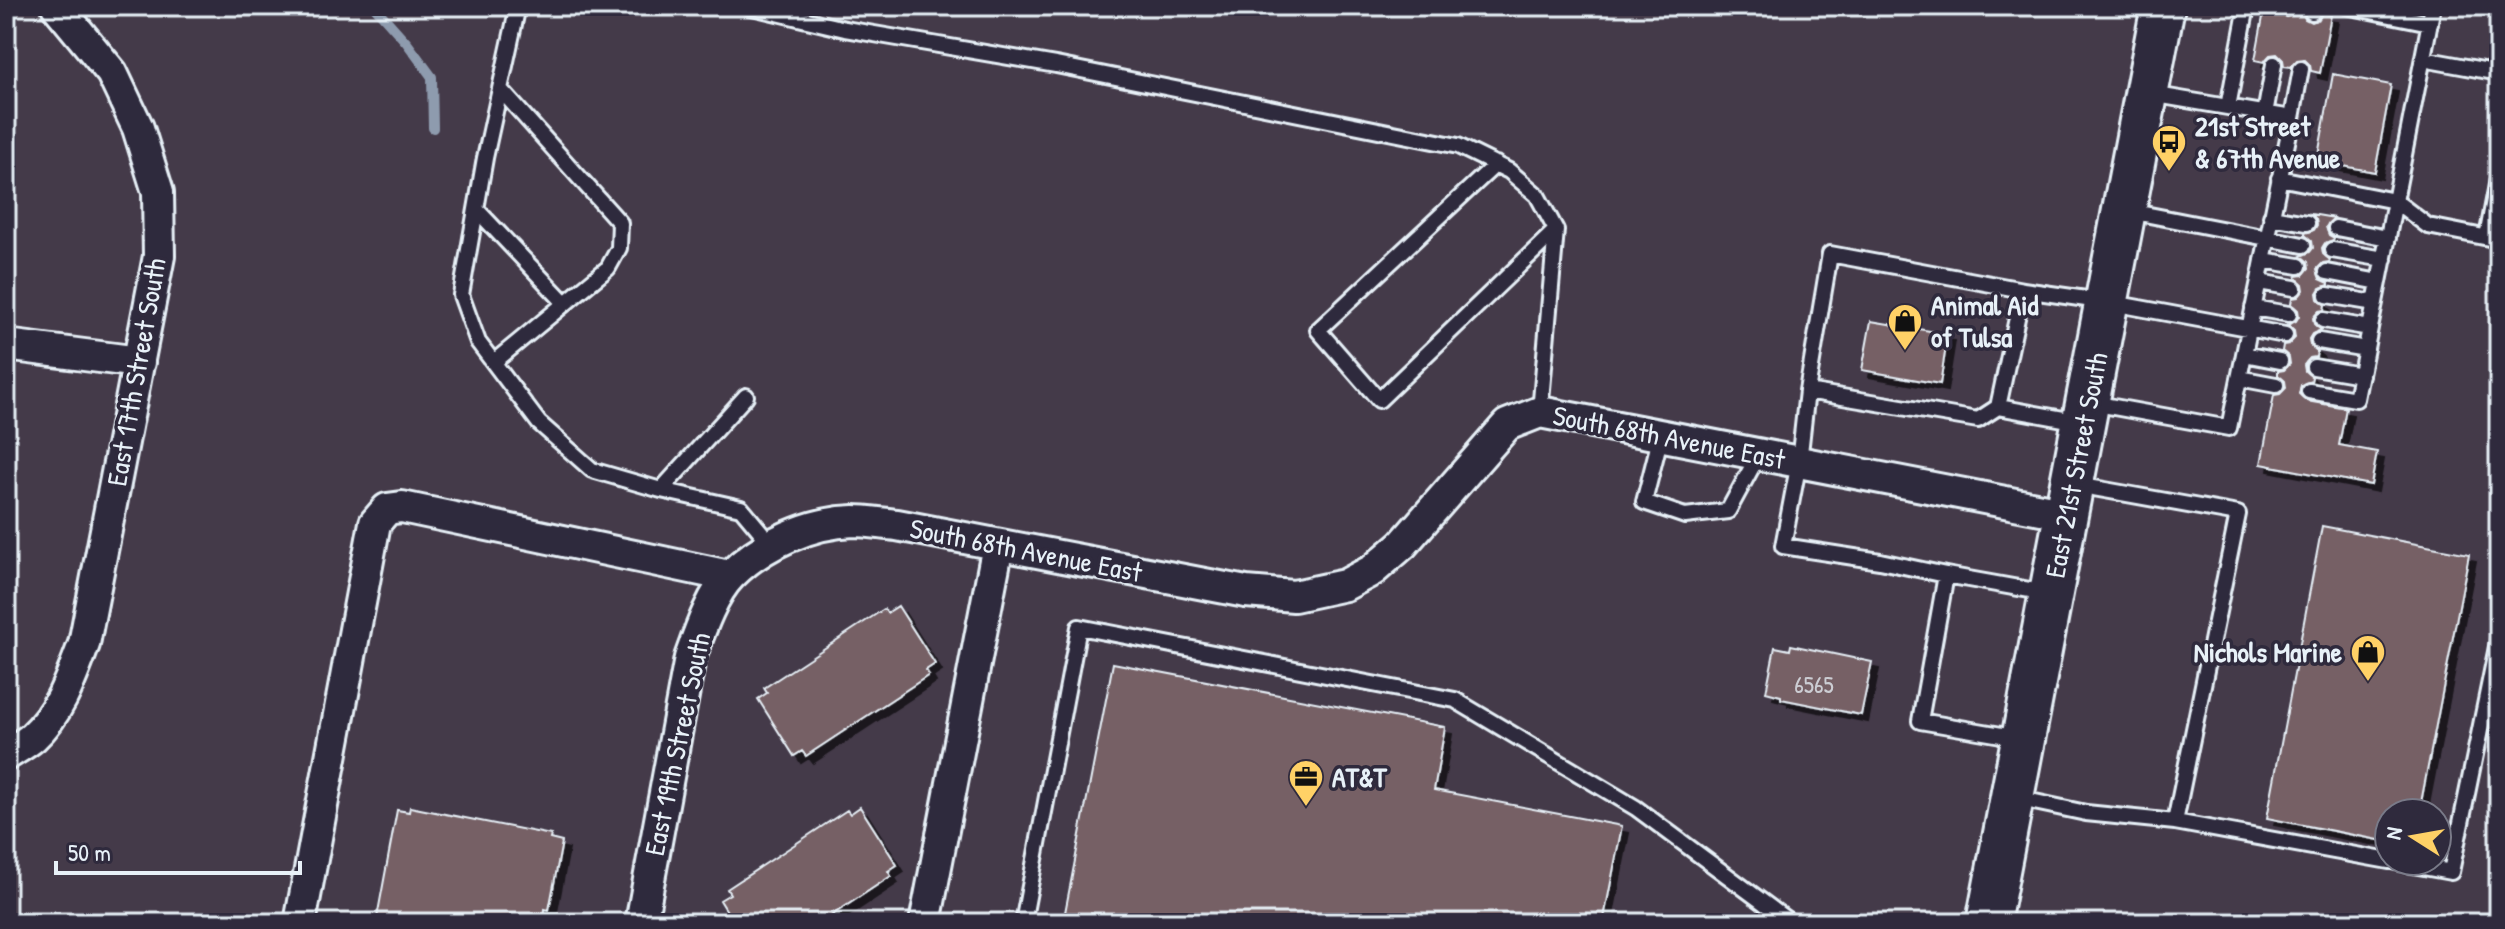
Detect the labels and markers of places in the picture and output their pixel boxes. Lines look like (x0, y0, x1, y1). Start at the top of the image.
place label: 21st Street & 67th Avenue (2195, 107, 2341, 177)
bus stop icon: 21st Street & 67th Avenue (2150, 123, 2188, 173)
place label: Animal Aid of Tulsa (1931, 286, 2038, 356)
shop icon: Animal Aid of Tulsa (1886, 302, 1924, 352)
place label: Nichols Marine (2194, 633, 2343, 671)
shop icon: Nichols Marine (2349, 633, 2387, 683)
office icon: AT&T (1287, 758, 1325, 808)
place label: AT&T (1332, 758, 1388, 796)

